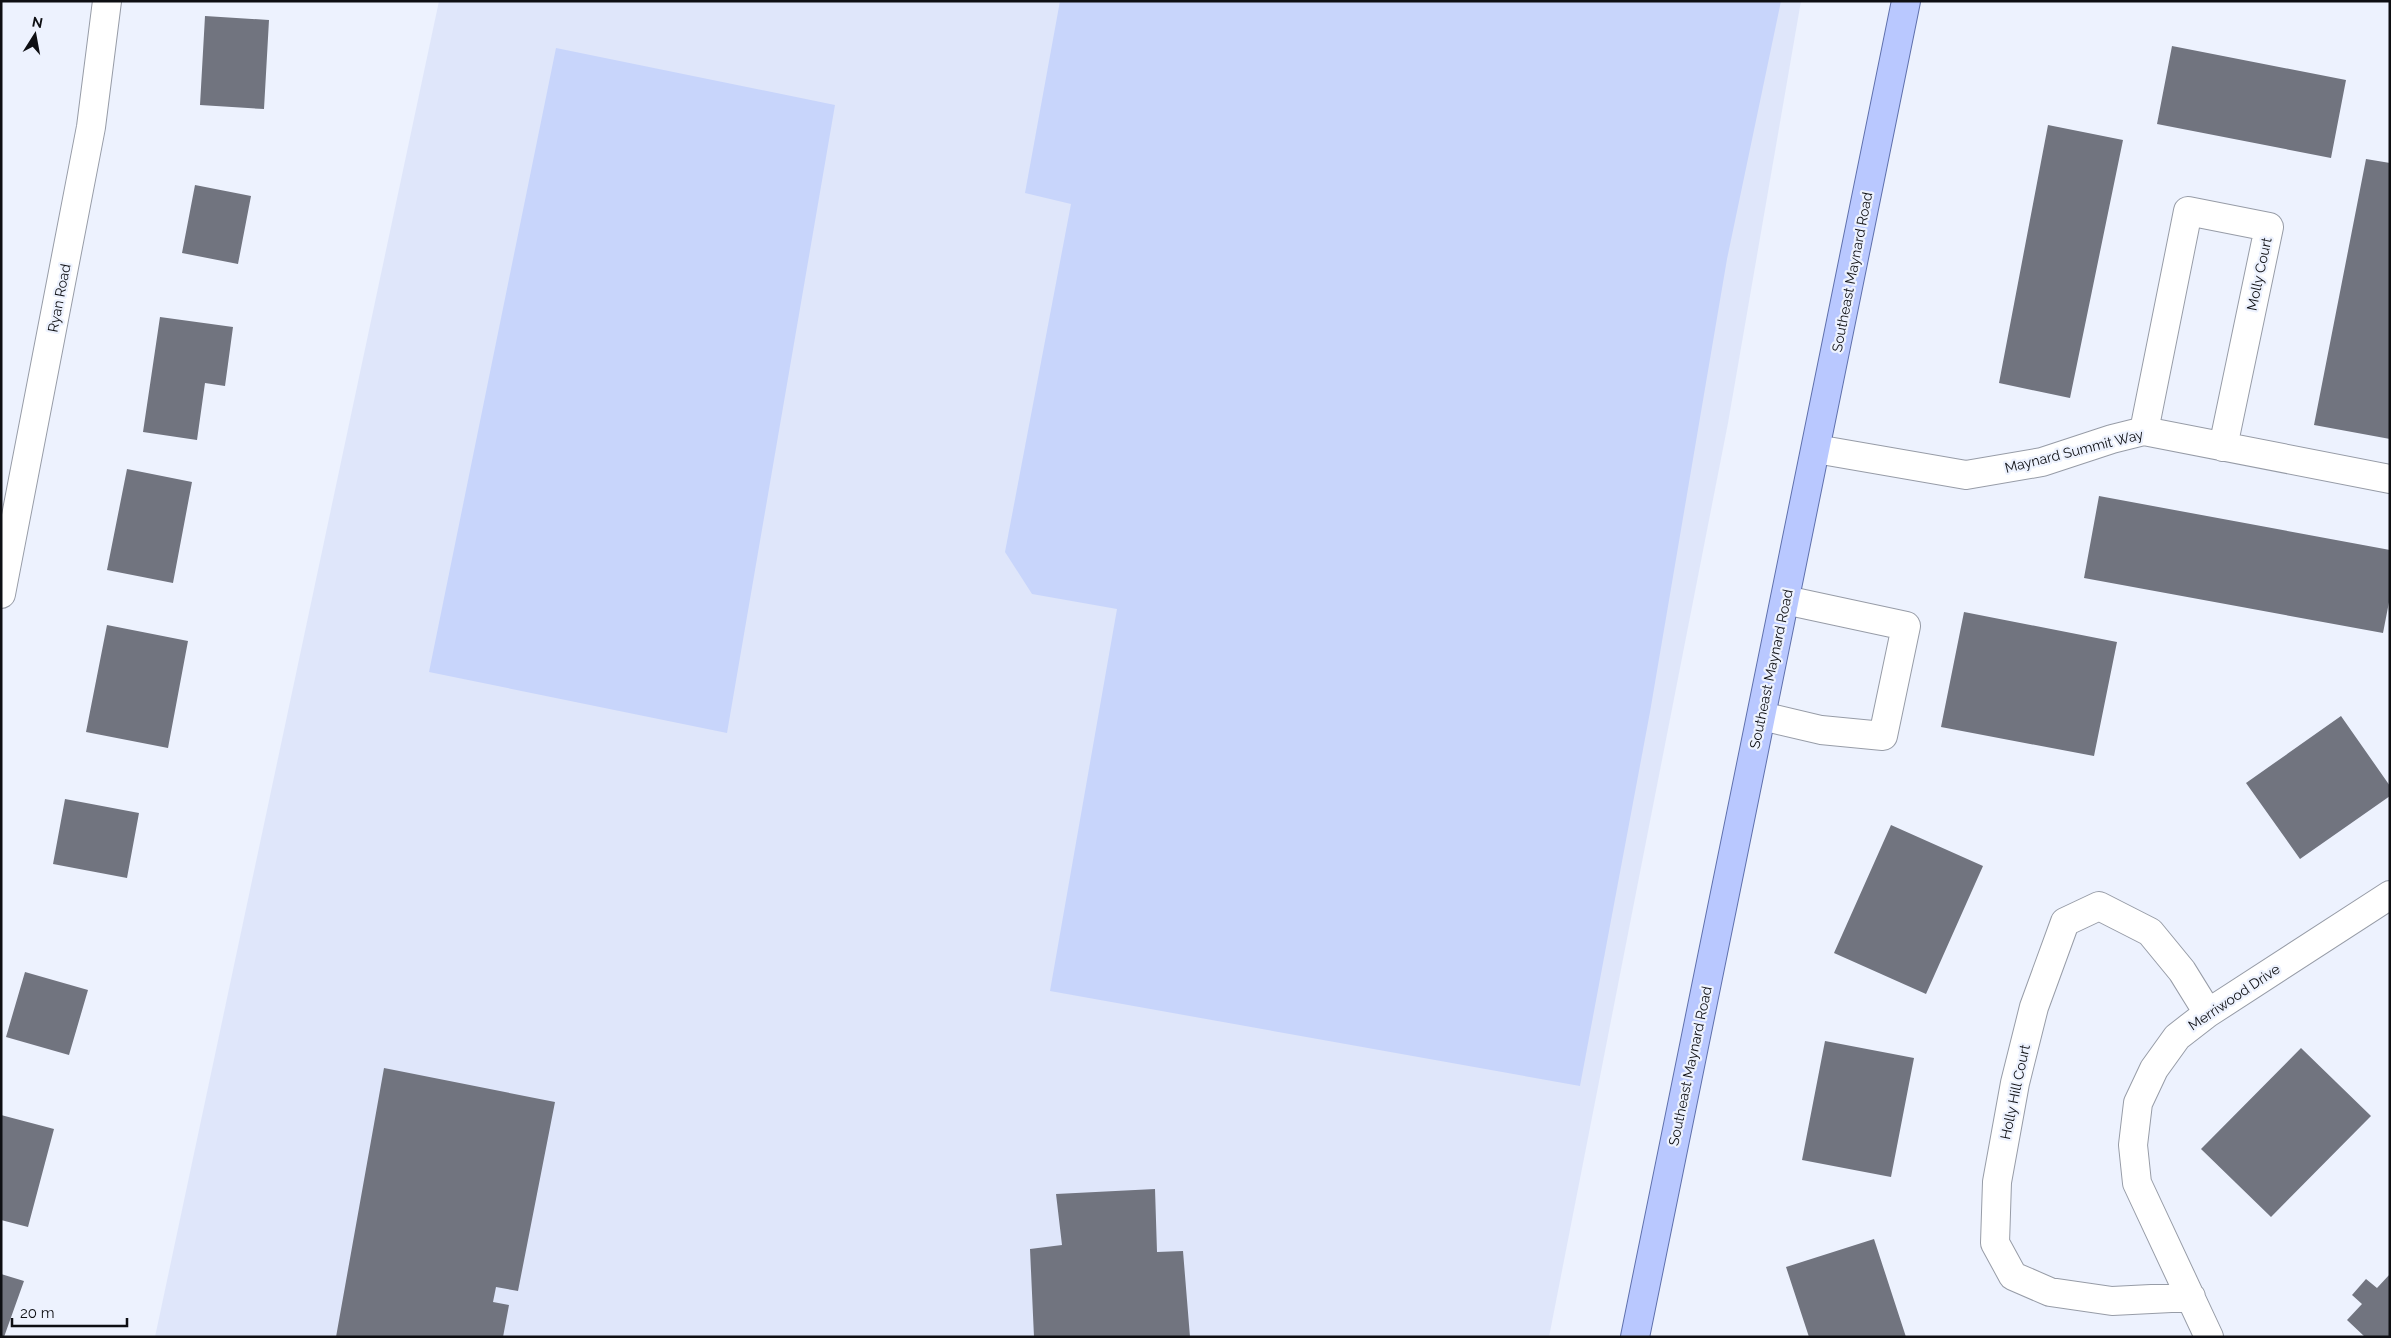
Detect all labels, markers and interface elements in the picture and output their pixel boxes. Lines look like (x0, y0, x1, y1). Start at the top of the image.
north arrow (10, 10, 60, 60)
text: N (31, 13, 44, 31)
street label: Southeast Maynard Road (1829, 191, 1875, 353)
street label: Molly Court (2243, 236, 2275, 312)
street label: Ryan Road (45, 262, 73, 334)
street label: Maynard Summit Way (2003, 426, 2145, 476)
street label: Southeast Maynard Road (1746, 588, 1796, 750)
street label: Merriwood Drive (2185, 961, 2283, 1033)
street label: Southeast Maynard Road (1665, 985, 1715, 1147)
street label: Holly Hill Court (1997, 1043, 2033, 1141)
scale bar (12, 1296, 128, 1328)
text: 20 m (20, 1304, 55, 1322)

